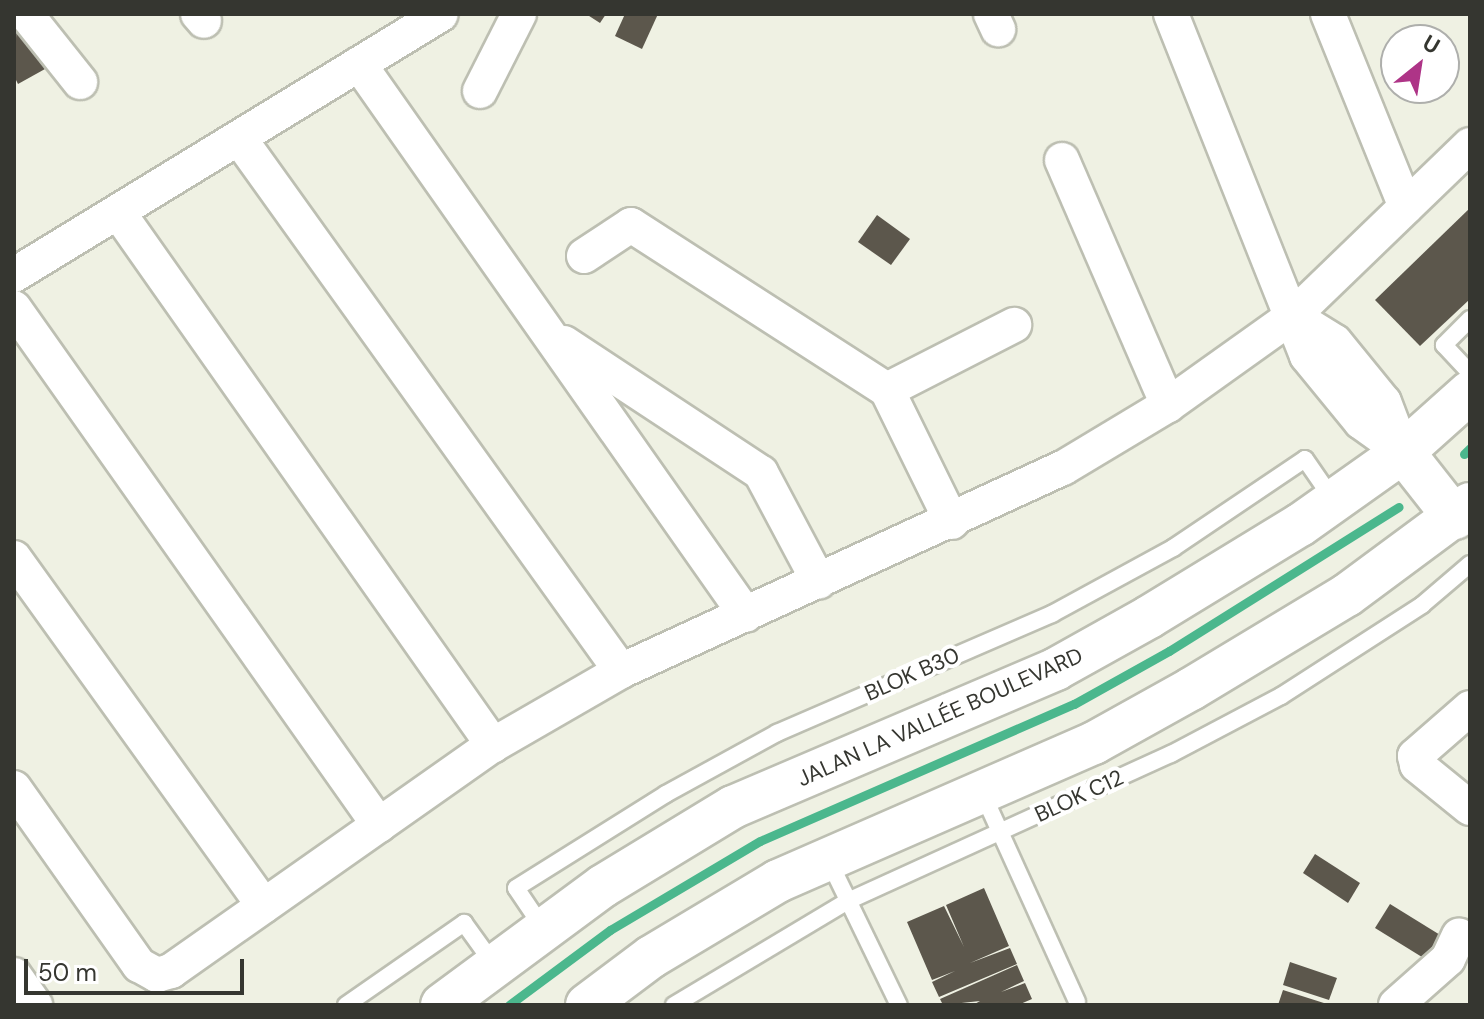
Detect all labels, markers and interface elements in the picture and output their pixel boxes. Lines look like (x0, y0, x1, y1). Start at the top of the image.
north arrow (1380, 24, 1460, 104)
text: U (1417, 28, 1445, 61)
street label: JALAN LA VALLÉE BOULEVARD (793, 642, 1087, 792)
street label: BLOK B30 (861, 642, 963, 706)
street label: BLOK C12 (1031, 764, 1127, 828)
scale bar (28, 943, 248, 993)
text: 50 m (38, 957, 97, 988)

